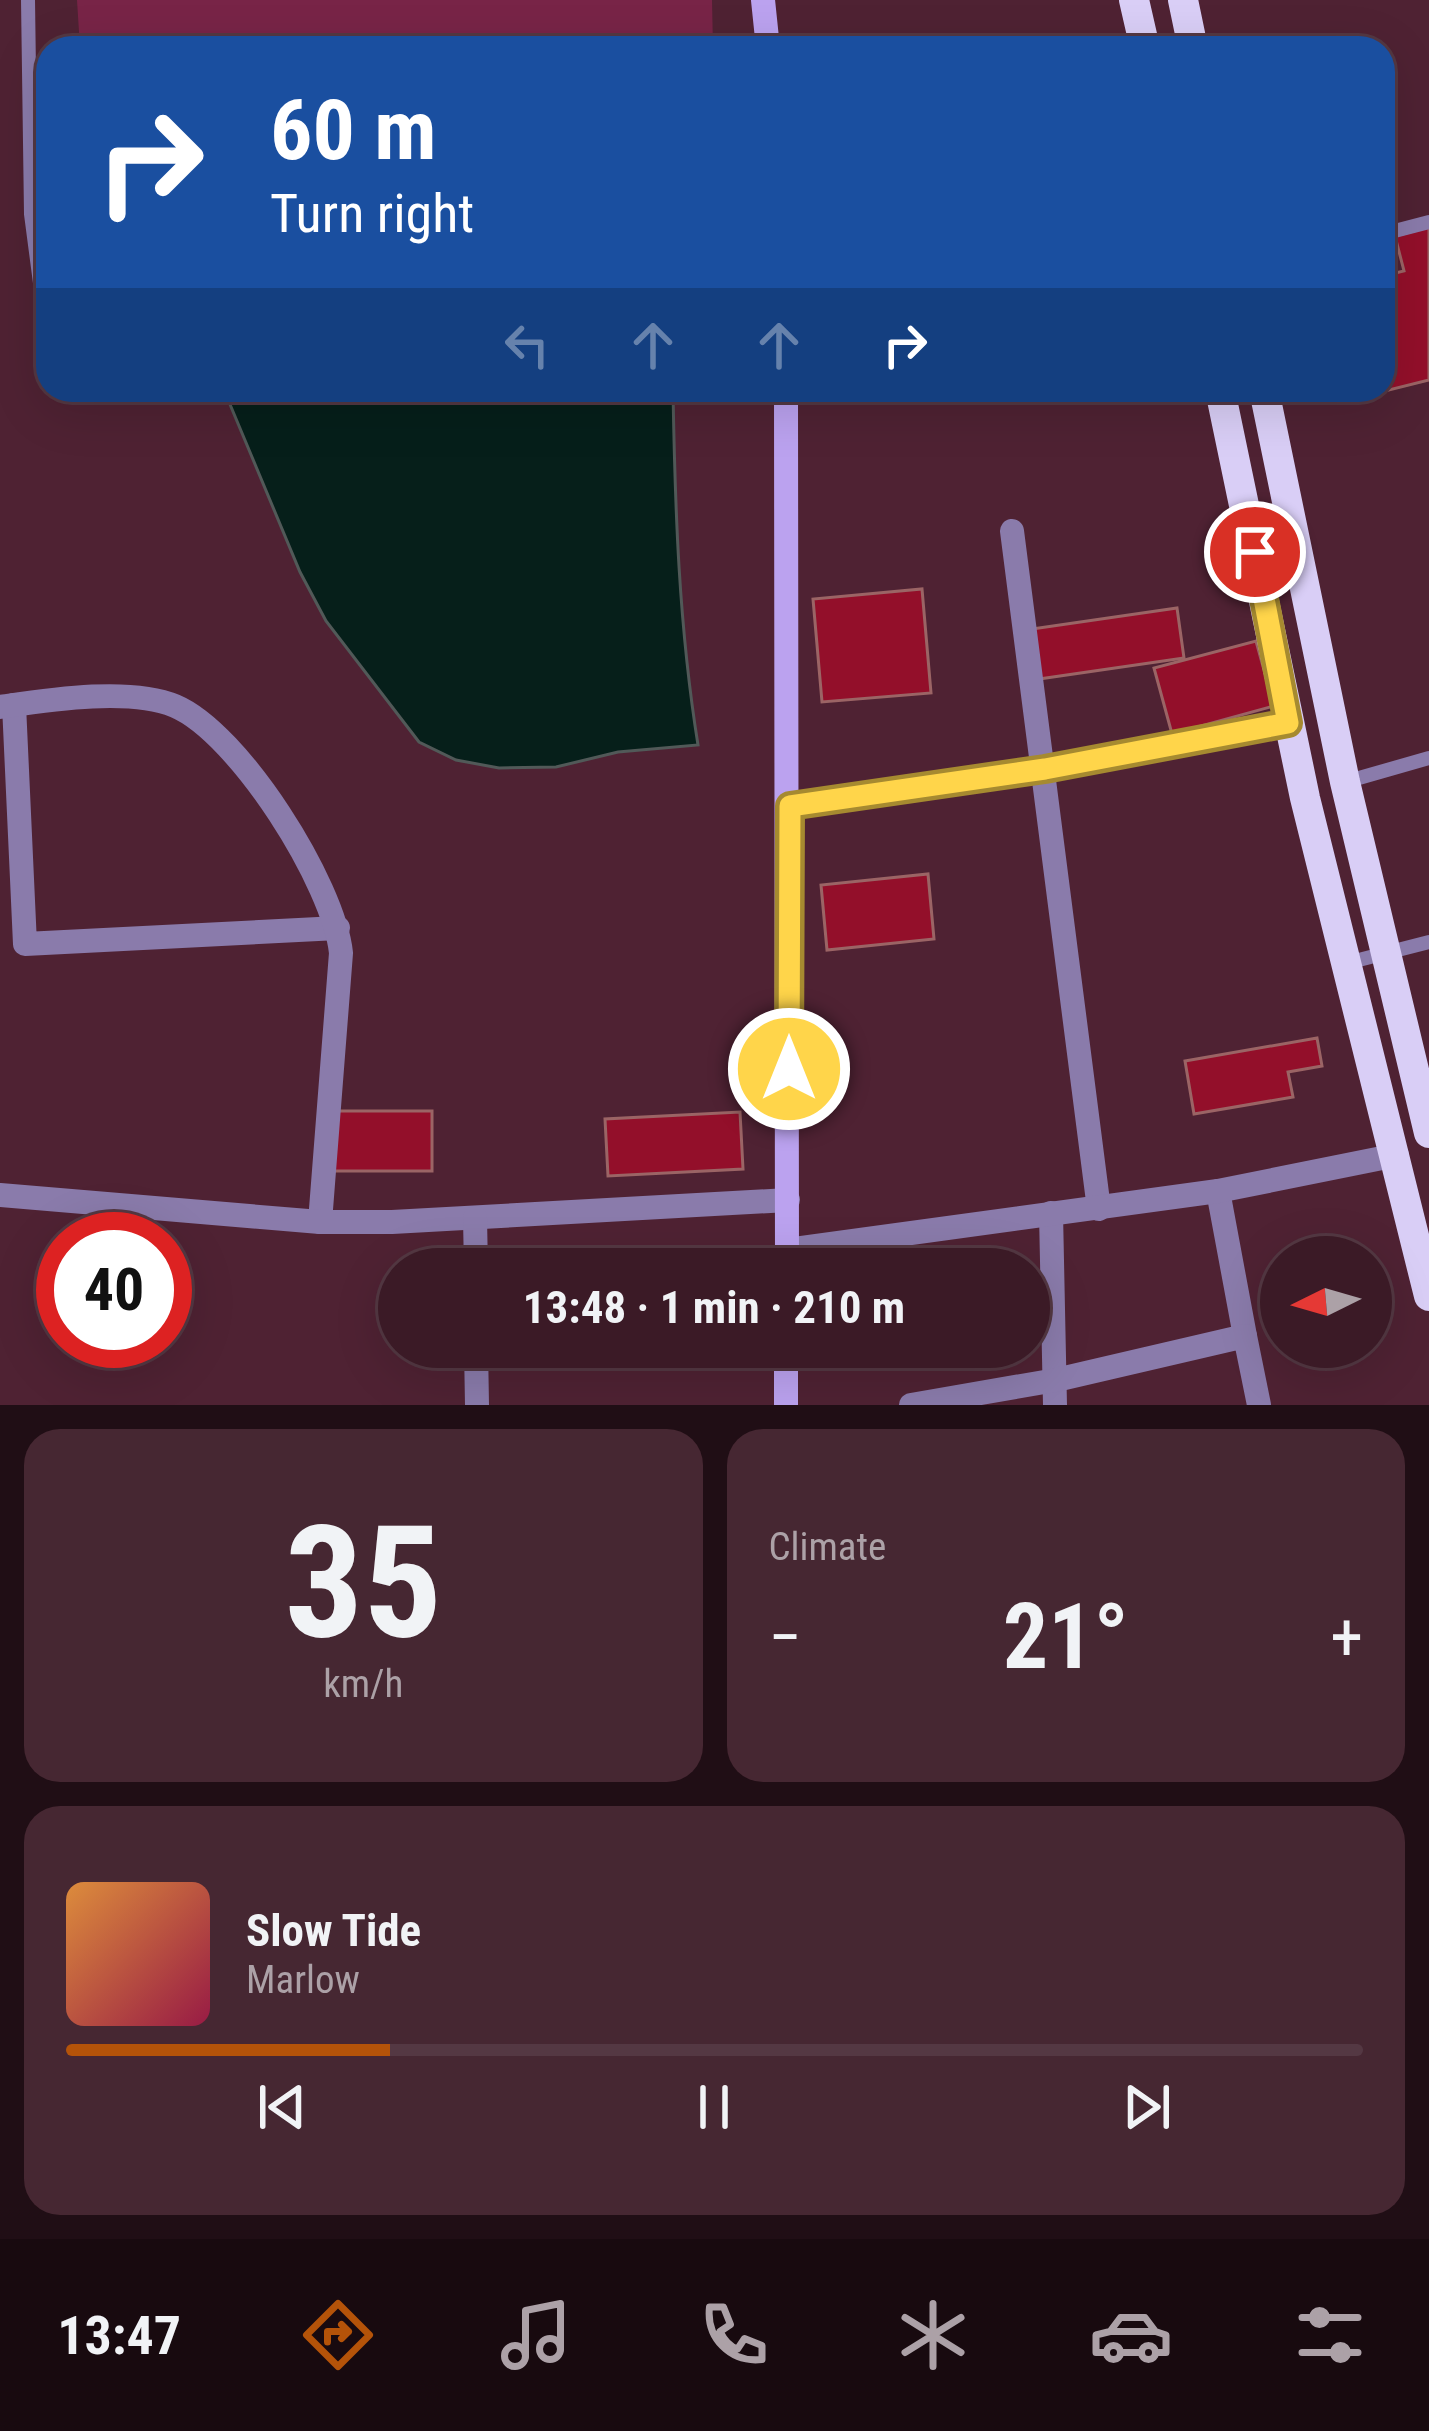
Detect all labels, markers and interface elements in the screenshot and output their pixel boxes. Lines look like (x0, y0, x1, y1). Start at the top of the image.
text: 60 m (270, 81, 437, 180)
icon: right (72, 84, 228, 240)
text: Turn right (270, 182, 474, 245)
icon: left (494, 312, 560, 378)
icon: ahead (620, 312, 686, 378)
icon: ahead (746, 312, 812, 378)
icon: right (872, 312, 938, 378)
pin (1204, 501, 1306, 603)
icon: arrive (1222, 519, 1288, 585)
position arrow (726, 1006, 852, 1132)
speed limit sign: 40 (36, 1212, 192, 1368)
north arrow (1260, 1236, 1392, 1368)
map controls (1260, 1236, 1392, 1368)
text: 13:48 · 1 min · 210 m (523, 1281, 905, 1334)
text: 35 (284, 1491, 442, 1674)
text: Climate (769, 1524, 886, 1570)
text: 21° (1003, 1585, 1129, 1690)
text: − (769, 1599, 802, 1676)
text: + (1330, 1599, 1363, 1676)
text: km/h (323, 1661, 403, 1707)
text: Slow Tide (246, 1904, 421, 1957)
text: Marlow (246, 1957, 360, 2003)
icon: previous (249, 2074, 315, 2140)
icon: pause (681, 2074, 747, 2140)
icon: next (1114, 2074, 1180, 2140)
icon: directions (296, 2293, 380, 2377)
icon: music (494, 2293, 578, 2377)
icon: phone (692, 2293, 776, 2377)
icon: climate (891, 2293, 975, 2377)
icon: car (1089, 2293, 1173, 2377)
icon: filters (1288, 2293, 1372, 2377)
text: 13:47 (57, 2304, 181, 2367)

